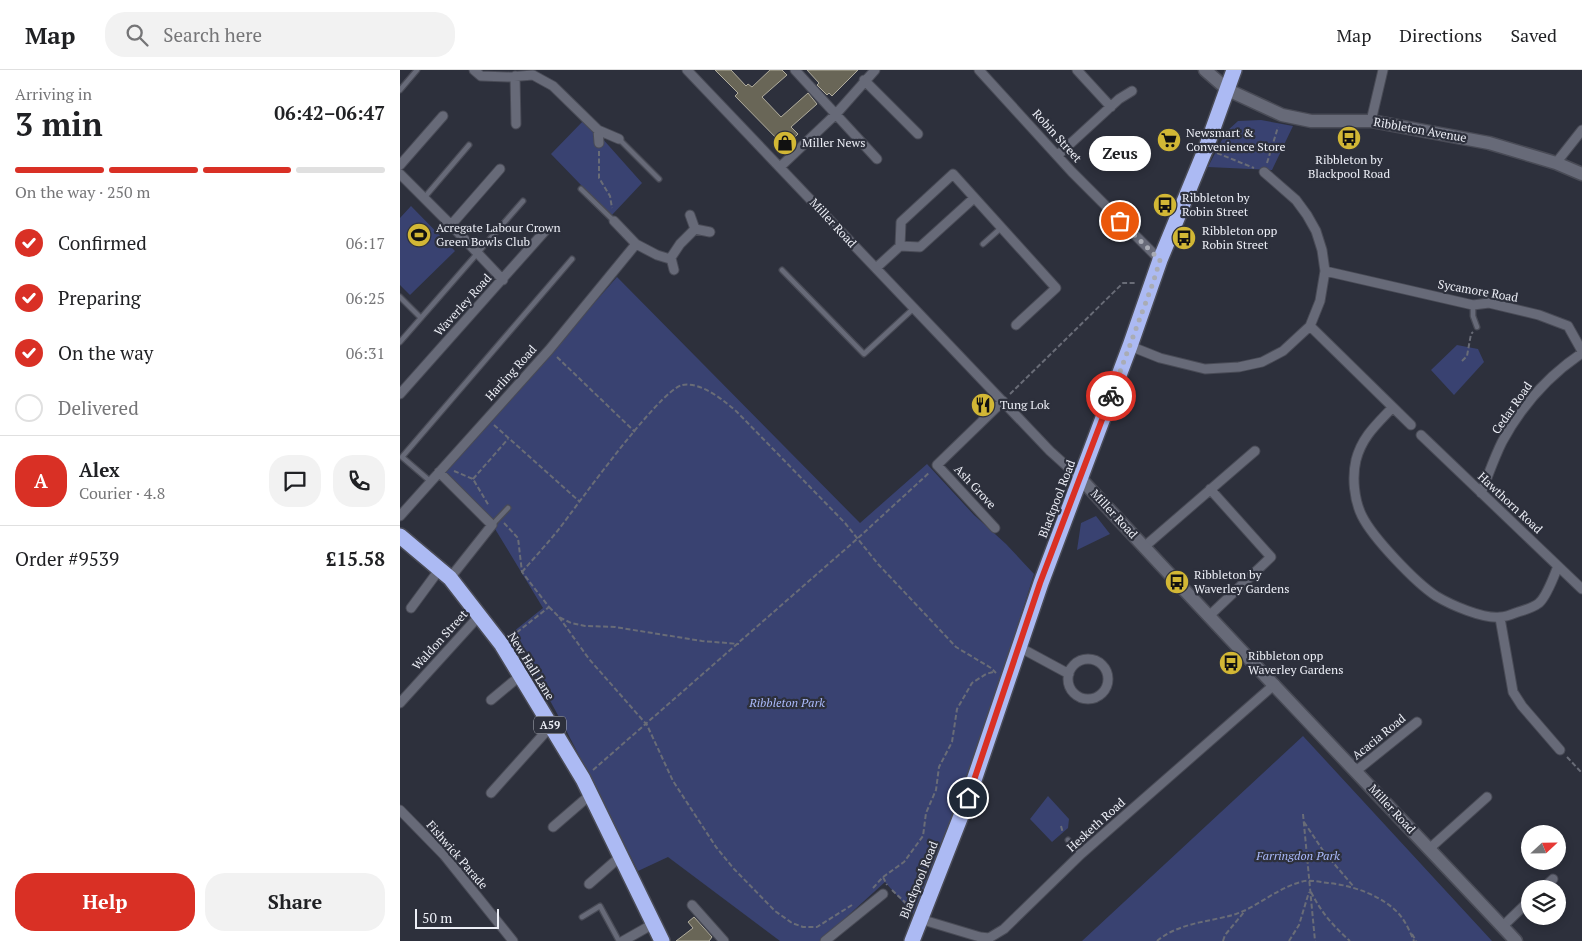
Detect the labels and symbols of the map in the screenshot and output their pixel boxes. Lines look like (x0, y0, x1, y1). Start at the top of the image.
street label: Robin Street (1030, 106, 1085, 166)
street label: Ribbleton Avenue (1372, 114, 1468, 145)
place label: Newsmart & Convenience Store (1186, 125, 1286, 154)
bus stop icon: Ribbleton by Blackpool Road (1336, 125, 1362, 151)
supermarket icon: Newsmart & Convenience Store (1156, 127, 1182, 153)
shop icon: Miller News (772, 130, 798, 156)
place label: Miller News (802, 135, 866, 150)
callout: Zeus (1089, 136, 1151, 171)
place label: Ribbleton by Blackpool Road (1308, 152, 1390, 181)
place label: Ribbleton by Robin Street (1182, 190, 1250, 219)
bus stop icon: Ribbleton by Robin Street (1152, 192, 1178, 218)
street label: Miller Road (807, 195, 860, 251)
pin (1099, 200, 1141, 242)
place label: Acregate Labour Crown Green Bowls Club (436, 220, 561, 249)
sports icon: Acregate Labour Crown Green Bowls Club (406, 222, 432, 248)
place label: Ribbleton opp Robin Street (1202, 223, 1278, 252)
bus stop icon: Ribbleton opp Robin Street (1171, 225, 1197, 251)
street label: Waverley Road (431, 270, 495, 339)
street label: Sycamore Road (1437, 276, 1520, 305)
street label: Harling Road (482, 341, 540, 404)
courier (1086, 371, 1136, 421)
street label: Cedar Road (1488, 378, 1535, 437)
restaurant icon: Tung Lok (970, 392, 996, 418)
place label: Tung Lok (1000, 397, 1051, 412)
street label: Blackpool Road (1035, 457, 1078, 540)
street label: Ash Grove (951, 462, 999, 512)
street label: Hawthorn Road (1475, 469, 1546, 537)
street label: Miller Road (1088, 486, 1141, 542)
place label: Ribbleton by Waverley Gardens (1194, 567, 1289, 596)
bus stop icon: Ribbleton by Waverley Gardens (1164, 569, 1190, 595)
street label: Waldon Street (409, 606, 471, 673)
street label: New Hall Lane (505, 629, 558, 702)
place label: Ribbleton opp Waverley Gardens (1248, 648, 1343, 677)
bus stop icon: Ribbleton opp Waverley Gardens (1218, 650, 1244, 676)
park label: Ribbleton Park (748, 695, 825, 710)
street label: Acacia Road (1349, 710, 1409, 763)
road number: A59 (534, 716, 566, 734)
pin (947, 777, 989, 819)
street label: Miller Road (1366, 781, 1419, 837)
street label: Hesketh Road (1063, 794, 1128, 855)
street label: Fishwick Parade (424, 817, 491, 892)
north arrow (1521, 825, 1566, 870)
street label: Blackpool Road (896, 839, 941, 921)
park label: Farringdon Park (1255, 848, 1340, 863)
scale bar (415, 906, 499, 929)

